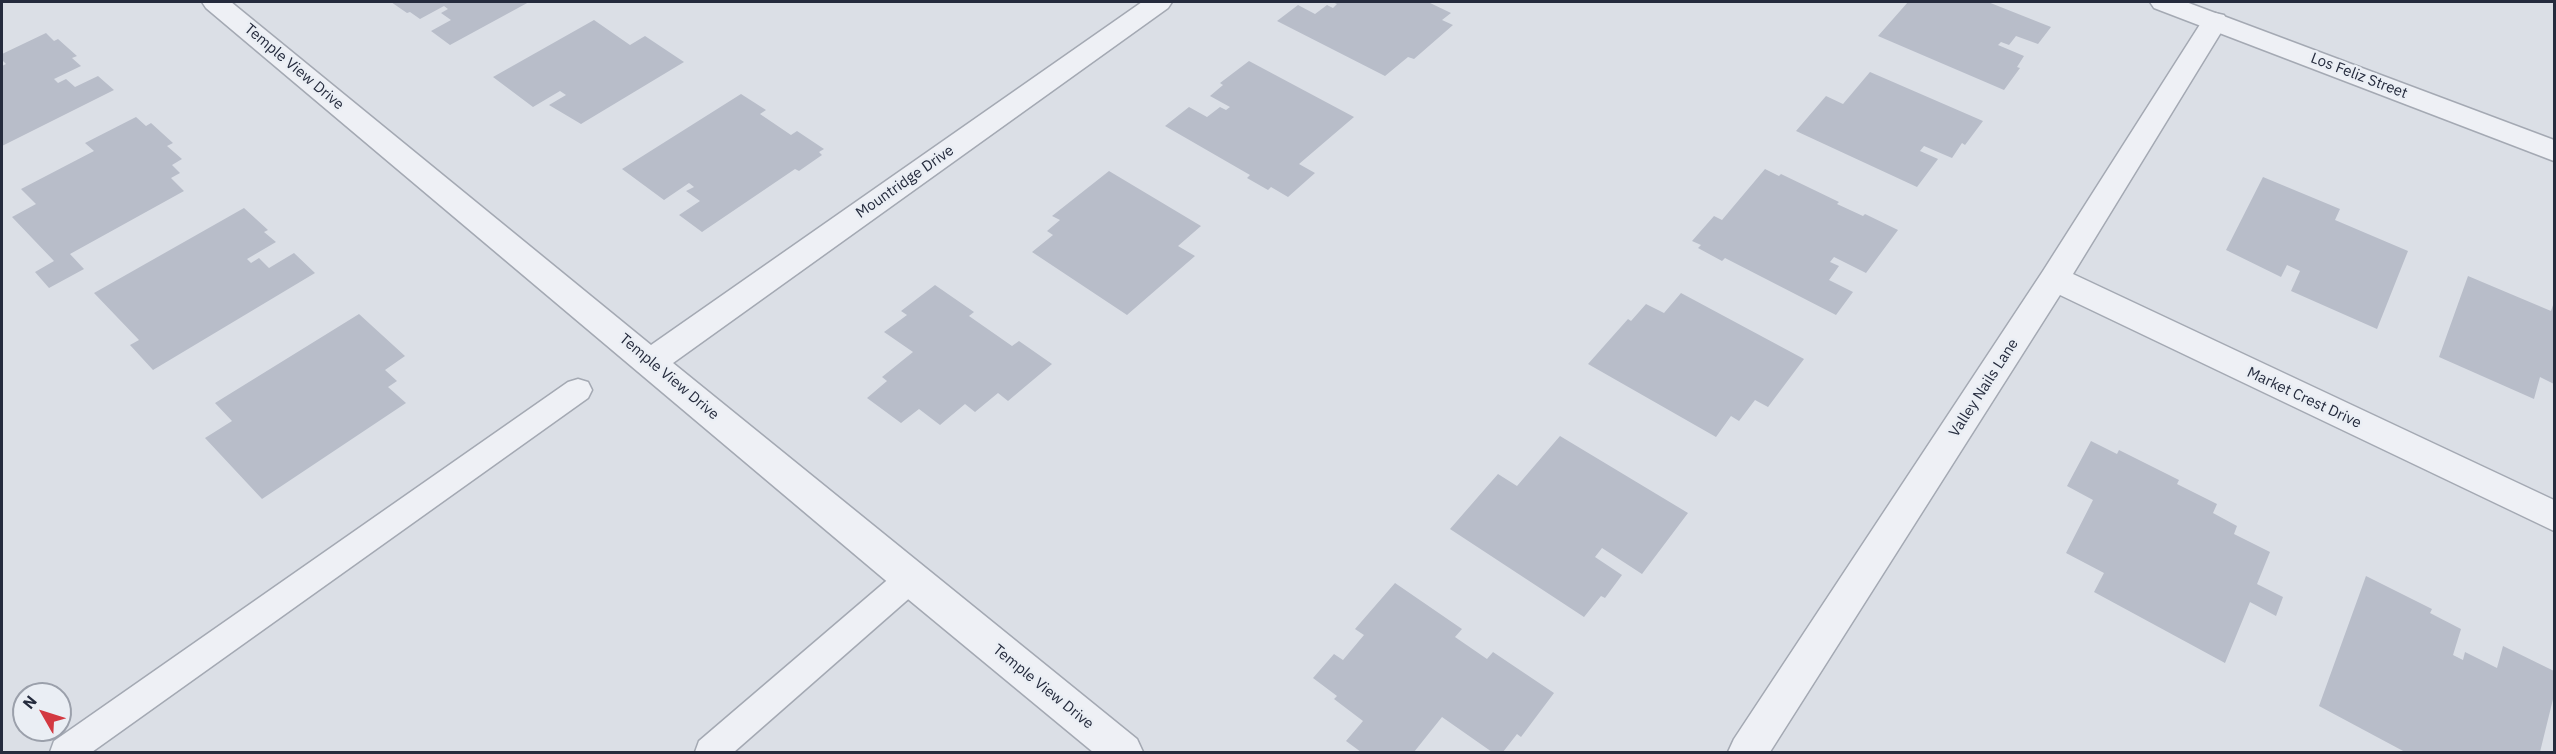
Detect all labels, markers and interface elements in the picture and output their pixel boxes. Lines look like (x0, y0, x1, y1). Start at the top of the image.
street label: Temple View Drive (241, 20, 347, 114)
street label: Los Feliz Street (2308, 49, 2410, 103)
street label: Mountridge Drive (853, 142, 957, 222)
street label: Temple View Drive (616, 330, 722, 424)
street label: Valley Nails Lane (1946, 335, 2022, 441)
street label: Market Crest Drive (2244, 364, 2364, 432)
street label: Temple View Drive (989, 641, 1097, 733)
north arrow (12, 682, 72, 742)
text: N (18, 691, 41, 713)

